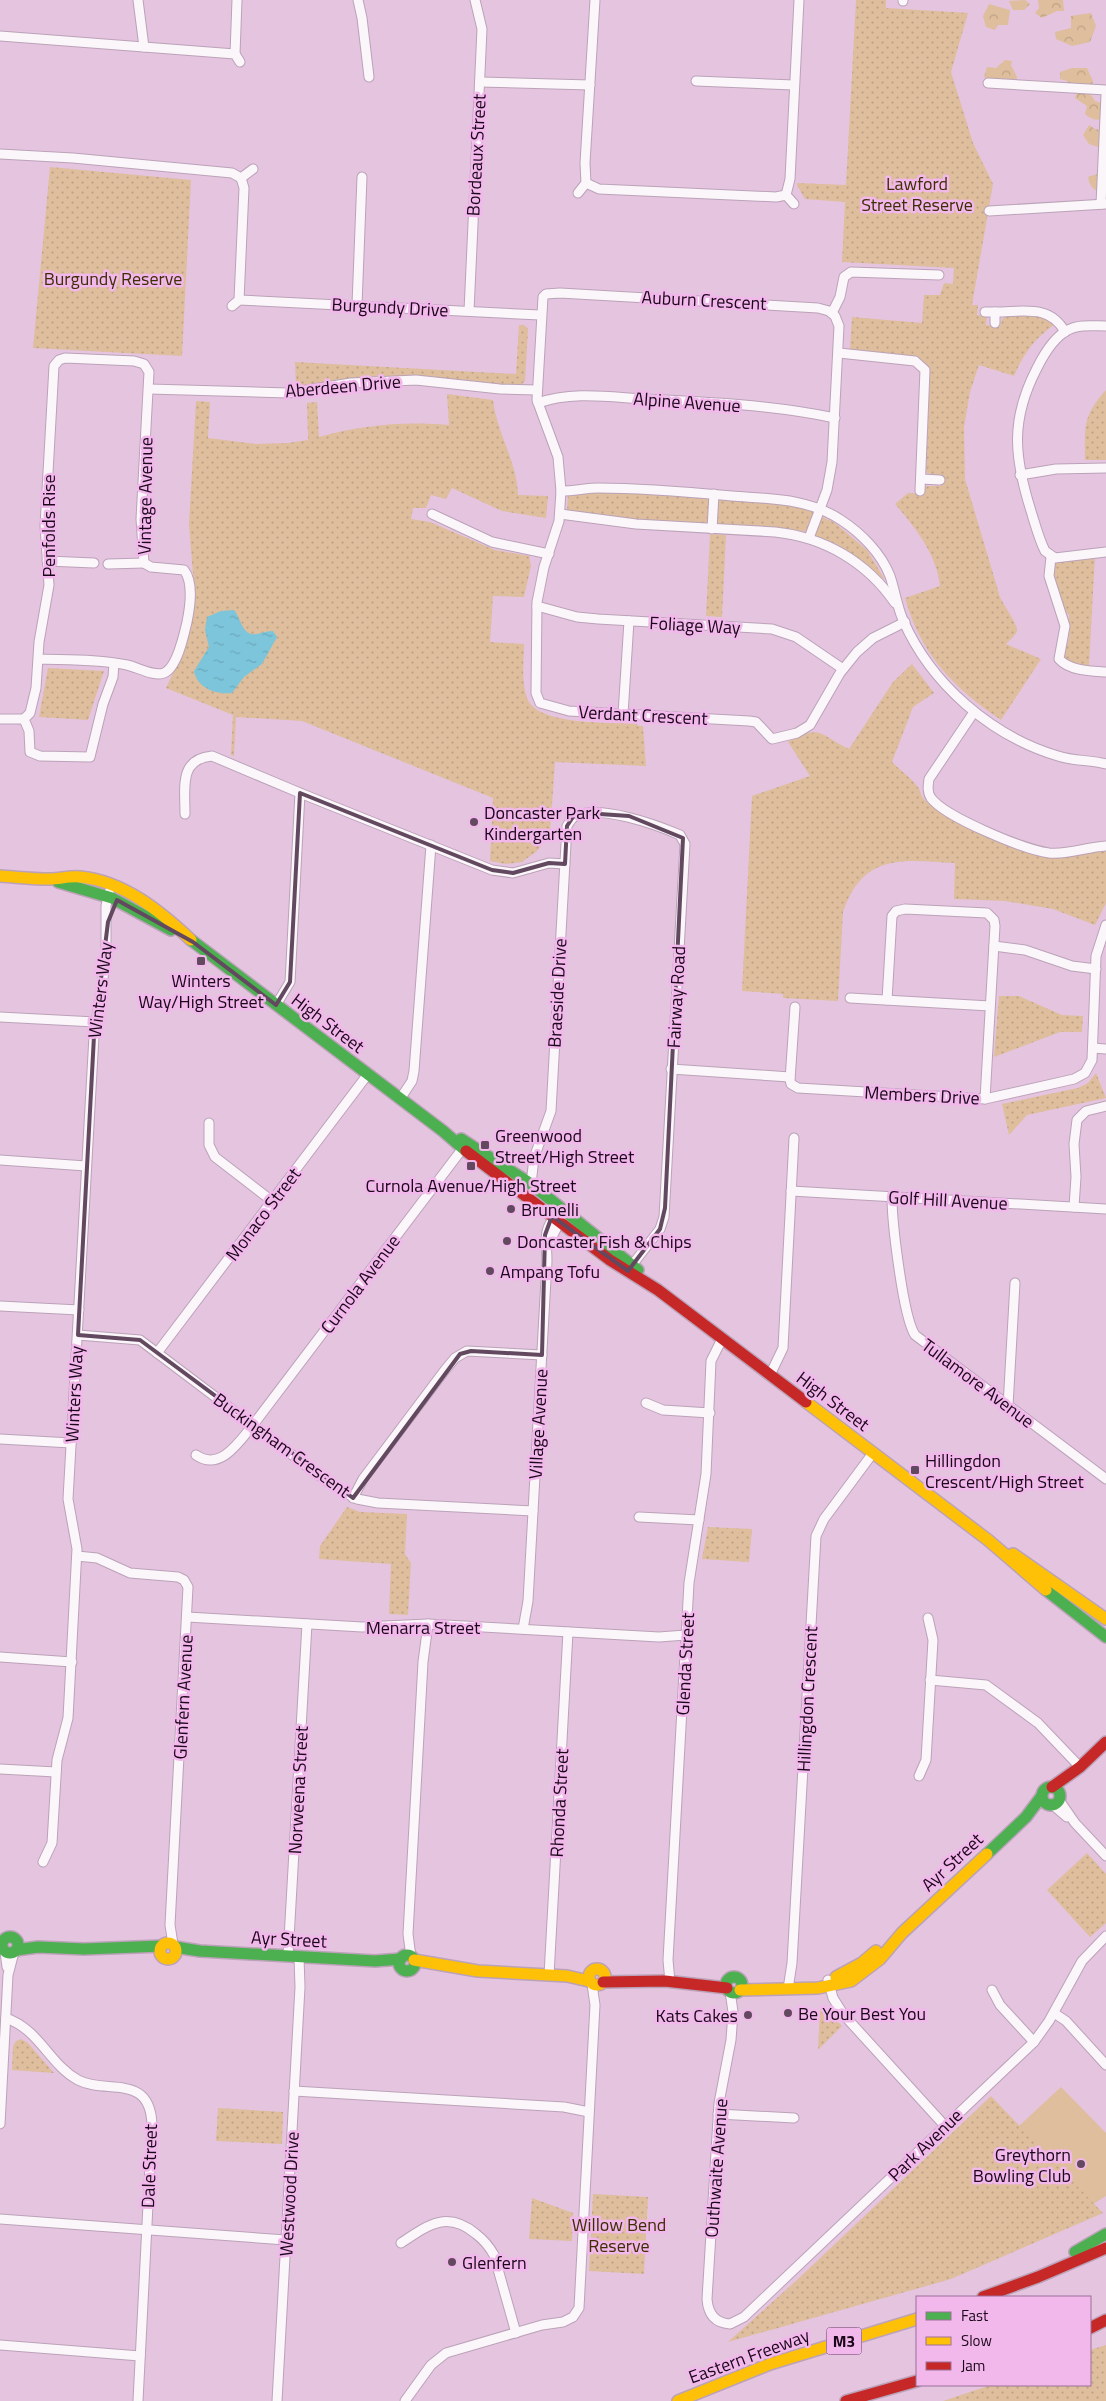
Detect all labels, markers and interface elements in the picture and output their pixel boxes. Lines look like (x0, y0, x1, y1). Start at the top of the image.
street label: Bordeaux Street (459, 93, 493, 217)
park label: Lawford Street Reserve (861, 170, 973, 218)
park label: Burgundy Reserve (44, 265, 182, 292)
street label: Auburn Crescent (641, 283, 768, 317)
street label: Burgundy Drive (331, 290, 449, 324)
street label: Aberdeen Drive (284, 367, 402, 405)
street label: Alpine Avenue (633, 385, 741, 419)
street label: Vintage Avenue (130, 437, 160, 555)
street label: Penfolds Rise (35, 474, 62, 578)
street label: Foliage Way (649, 609, 742, 641)
street label: Verdant Crescent (578, 698, 709, 732)
place label: Doncaster Park Kindergarten (484, 799, 600, 847)
marker: Doncaster Park Kindergarten (468, 816, 480, 828)
street label: Braeside Drive (541, 938, 573, 1048)
street label: Winters Way (81, 940, 119, 1040)
street label: Fairway Road (660, 945, 692, 1049)
marker: Winters Way/High Street (195, 955, 207, 967)
place label: Winters Way/High Street (138, 967, 265, 1015)
street label: High Street (286, 987, 371, 1060)
street label: Members Drive (864, 1078, 980, 1112)
place label: Greenwood Street/High Street (495, 1122, 635, 1170)
marker: Greenwood Street/High Street (479, 1139, 491, 1151)
marker: Curnola Avenue/High Street (465, 1160, 477, 1172)
street label: Monaco Street (219, 1161, 308, 1266)
place label: Curnola Avenue/High Street (366, 1172, 577, 1199)
street label: Golf Hill Avenue (888, 1183, 1008, 1217)
place label: Brunelli (521, 1196, 579, 1223)
marker: Brunelli (505, 1203, 517, 1215)
place label: Doncaster Fish & Chips (517, 1228, 692, 1255)
street label: Curnola Avenue (314, 1229, 406, 1339)
marker: Doncaster Fish & Chips (501, 1235, 513, 1247)
place label: Ampang Tofu (500, 1258, 600, 1285)
marker: Ampang Tofu (484, 1265, 496, 1277)
street label: Tullamore Avenue (916, 1332, 1040, 1434)
street label: Winters Way (58, 1345, 90, 1443)
street label: High Street (791, 1365, 876, 1438)
street label: Village Avenue (522, 1368, 554, 1480)
street label: Buckingham Crescent (208, 1386, 357, 1504)
place label: Hillingdon Crescent/High Street (925, 1447, 1084, 1495)
marker: Hillingdon Crescent/High Street (909, 1464, 921, 1476)
street label: Glenda Street (669, 1611, 701, 1716)
street label: Menarra Street (366, 1614, 481, 1641)
street label: Hillingdon Crescent (790, 1625, 824, 1773)
street label: Glenfern Avenue (166, 1634, 200, 1760)
street label: Norweena Street (281, 1724, 315, 1855)
street label: Rhonda Street (543, 1747, 575, 1858)
street label: Ayr Street (915, 1826, 989, 1898)
street label: Ayr Street (250, 1924, 328, 1954)
place label: Be Your Best You (798, 2000, 926, 2027)
place label: Kats Cakes (655, 2002, 738, 2029)
marker: Be Your Best You (782, 2007, 794, 2019)
marker: Kats Cakes (742, 2009, 754, 2021)
street label: Outhwaite Avenue (698, 2097, 734, 2239)
street label: Park Avenue (882, 2102, 968, 2188)
street label: Dale Street (134, 2123, 164, 2209)
street label: Westwood Drive (272, 2131, 306, 2257)
place label: Greythorn Bowling Club (973, 2141, 1071, 2189)
marker: Greythorn Bowling Club (1075, 2158, 1087, 2170)
park label: Willow Bend Reserve (572, 2211, 666, 2259)
place label: Glenfern (462, 2249, 527, 2276)
marker: Glenfern (446, 2256, 458, 2268)
legend (916, 2296, 1091, 2386)
text: Fast (961, 2304, 989, 2327)
street label: Eastern Freeway (685, 2321, 814, 2390)
road number: M3 (826, 2328, 862, 2354)
text: Slow (961, 2329, 992, 2352)
text: Jam (961, 2354, 985, 2377)

